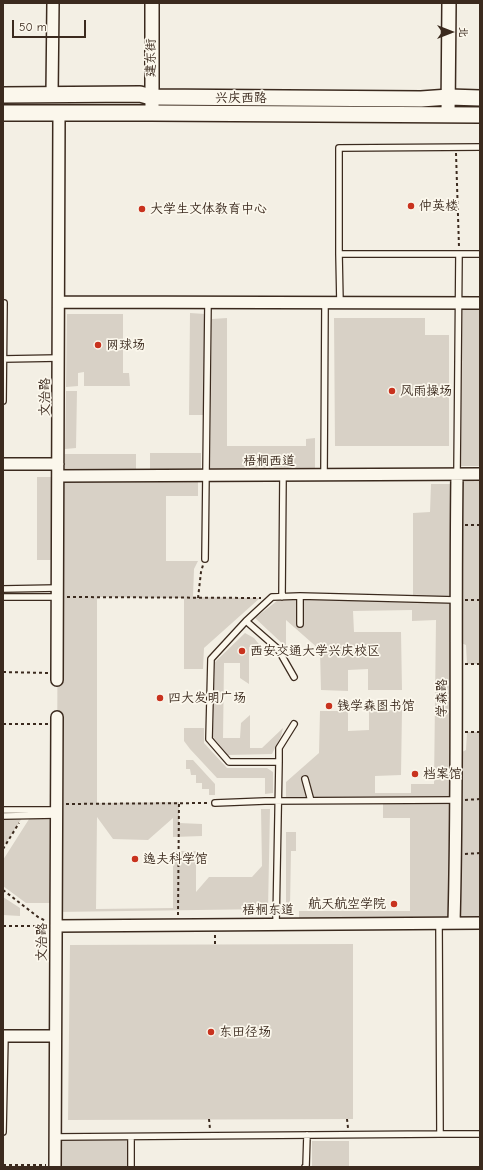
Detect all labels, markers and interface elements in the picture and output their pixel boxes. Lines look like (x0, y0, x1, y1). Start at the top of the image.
scale bar (14, 12, 88, 38)
north arrow (431, 12, 471, 52)
text: 50 m (19, 20, 47, 34)
text: 北 (457, 27, 470, 38)
street label: 建东街 (143, 39, 159, 77)
street label: 兴庆西路 (215, 90, 267, 106)
place label: 仲英楼 (419, 198, 458, 214)
place label: 大学生文体教育中心 (150, 201, 267, 217)
marker: 仲英楼 (406, 201, 416, 211)
marker: 大学生文体教育中心 (137, 204, 147, 214)
place label: 网球场 (106, 337, 145, 353)
marker: 网球场 (93, 340, 103, 350)
street label: 文治路 (37, 378, 53, 416)
place label: 风雨操场 (400, 383, 452, 399)
marker: 风雨操场 (387, 386, 397, 396)
street label: 梧桐西道 (243, 453, 295, 469)
place label: 西安交通大学兴庆校区 (250, 643, 380, 659)
marker: 西安交通大学兴庆校区 (237, 646, 247, 656)
street label: 学森路 (434, 679, 450, 717)
place label: 四大发明广场 (168, 690, 246, 706)
marker: 四大发明广场 (155, 693, 165, 703)
place label: 钱学森图书馆 (337, 698, 415, 714)
marker: 钱学森图书馆 (324, 701, 334, 711)
place label: 档案馆 (423, 766, 462, 782)
marker: 档案馆 (410, 769, 420, 779)
place label: 逸夫科学馆 (143, 851, 208, 867)
marker: 逸夫科学馆 (130, 854, 140, 864)
place label: 航天航空学院 (308, 896, 386, 912)
marker: 航天航空学院 (389, 899, 399, 909)
street label: 梧桐东道 (242, 902, 294, 918)
street label: 文治路 (34, 923, 50, 961)
place label: 东田径场 (219, 1024, 271, 1040)
marker: 东田径场 (206, 1027, 216, 1037)

